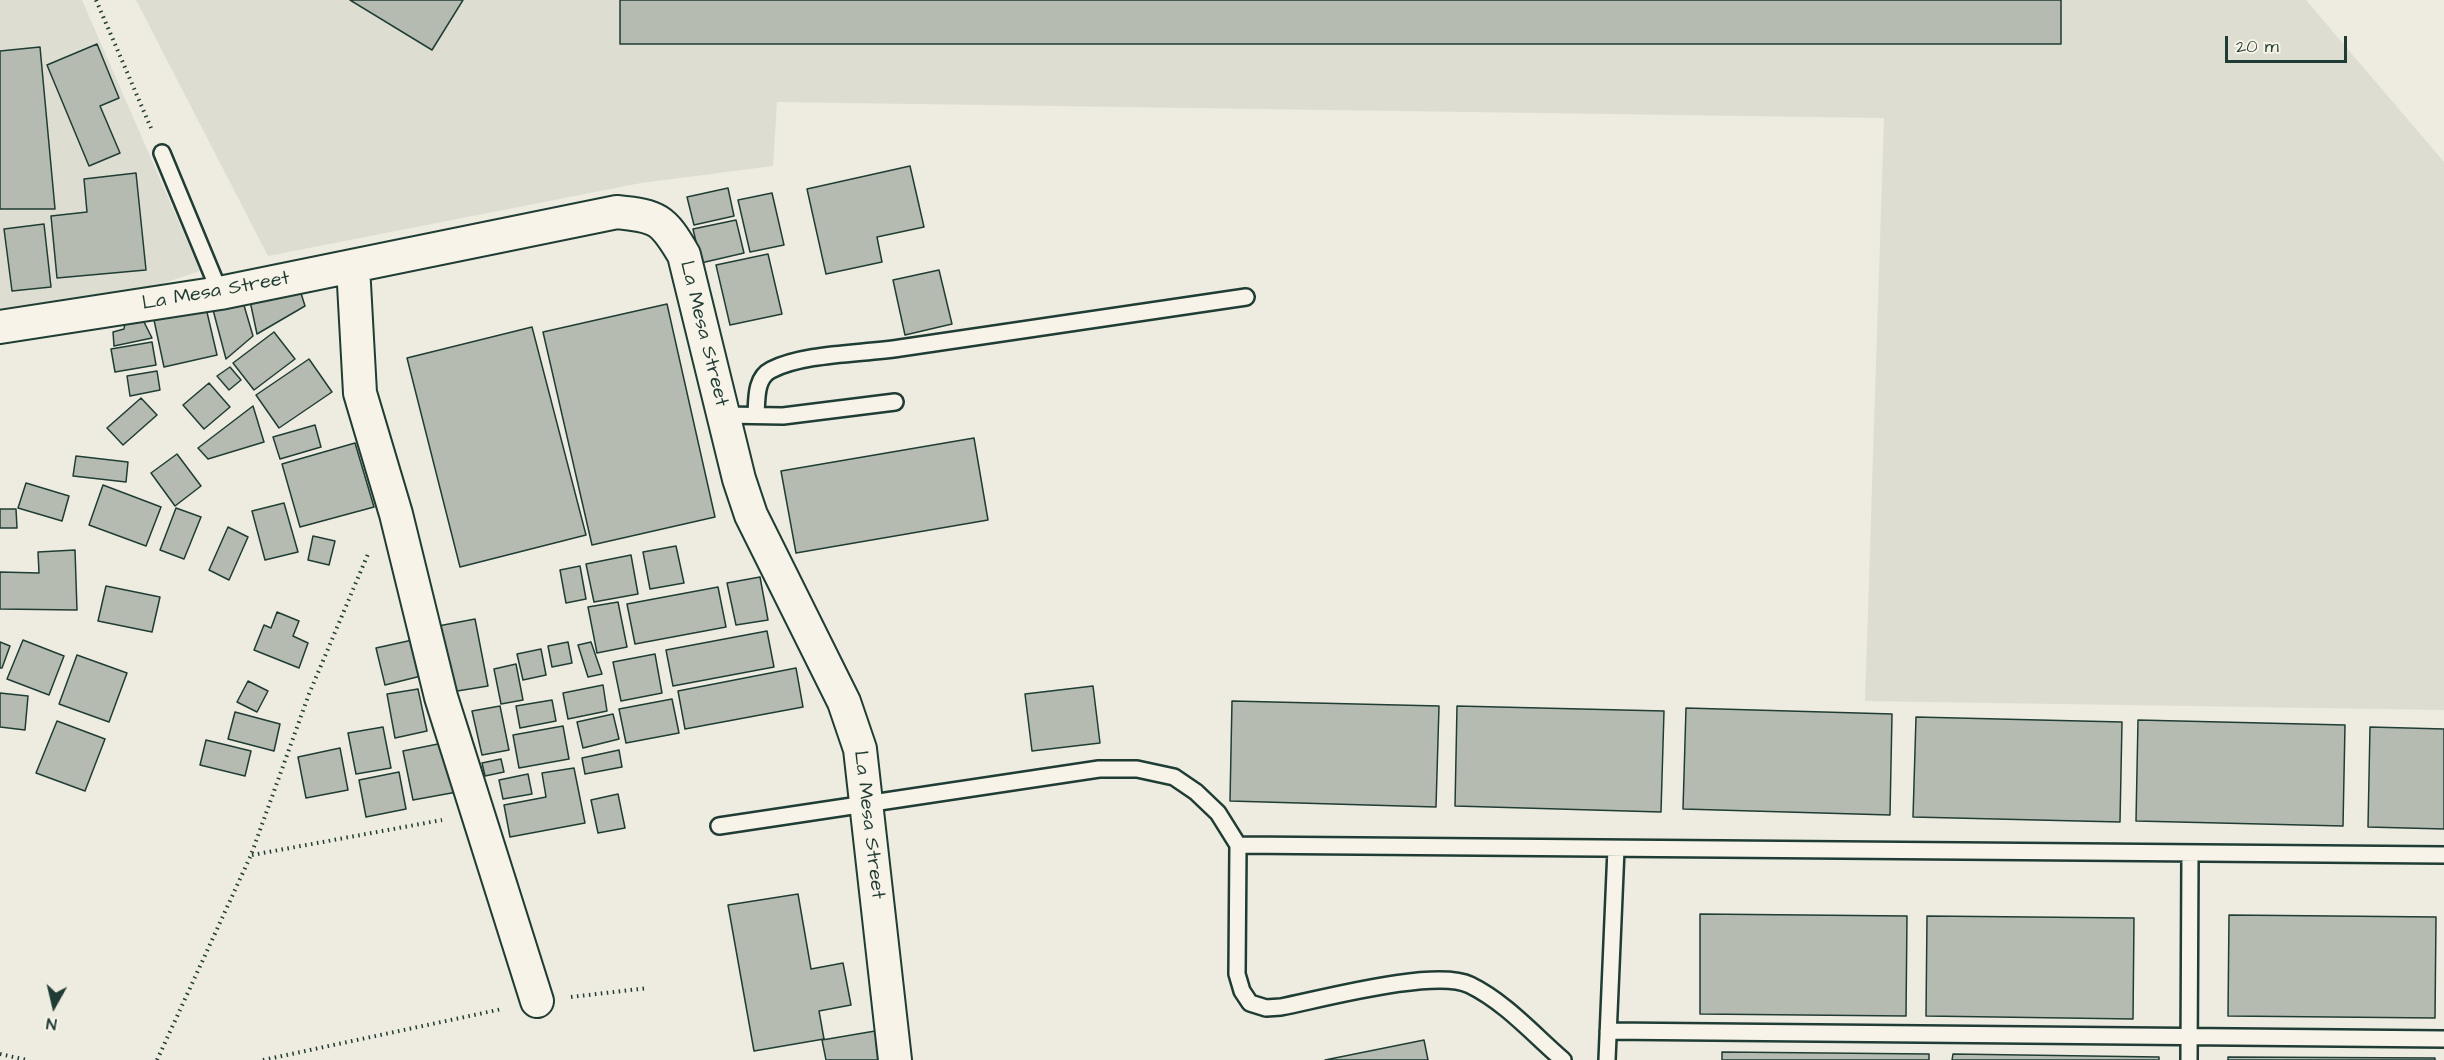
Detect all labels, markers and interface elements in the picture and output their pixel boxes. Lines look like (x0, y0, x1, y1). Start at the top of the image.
scale bar (2228, 24, 2350, 62)
text: 20 m (2236, 34, 2279, 59)
street label: La Mesa Street (673, 259, 733, 409)
street label: La Mesa Street (140, 267, 292, 317)
street label: La Mesa Street (847, 749, 889, 901)
north arrow (24, 976, 84, 1036)
text: N (45, 1012, 58, 1035)

